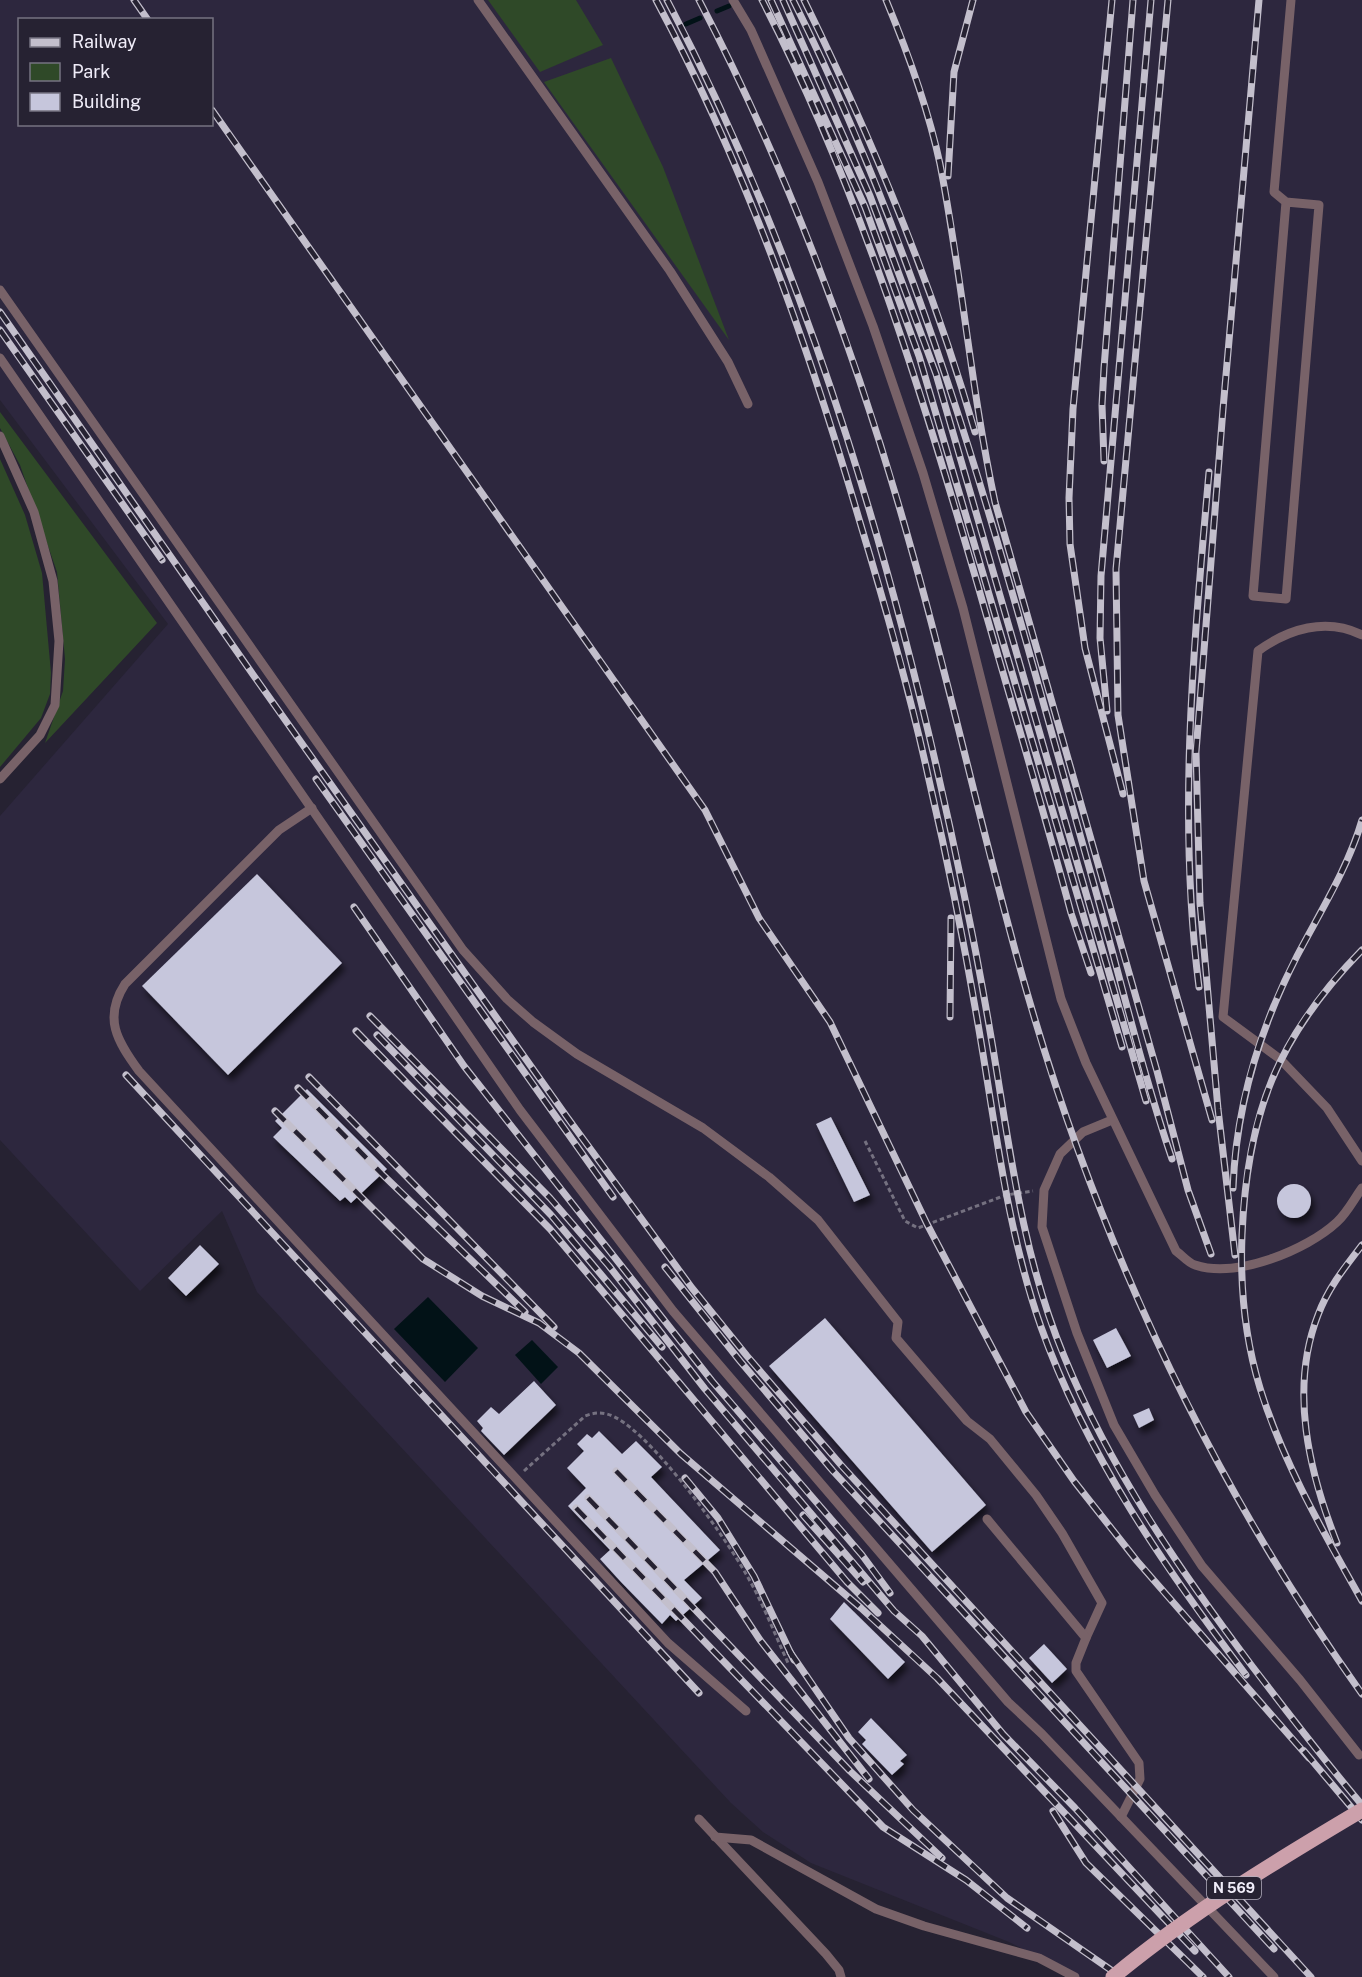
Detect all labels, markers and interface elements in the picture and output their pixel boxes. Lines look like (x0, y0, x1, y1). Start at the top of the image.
legend (18, 18, 213, 126)
text: Railway (72, 31, 137, 52)
text: Park (72, 61, 110, 82)
text: Building (72, 91, 141, 112)
road number: N 569 (1207, 1877, 1261, 1899)

